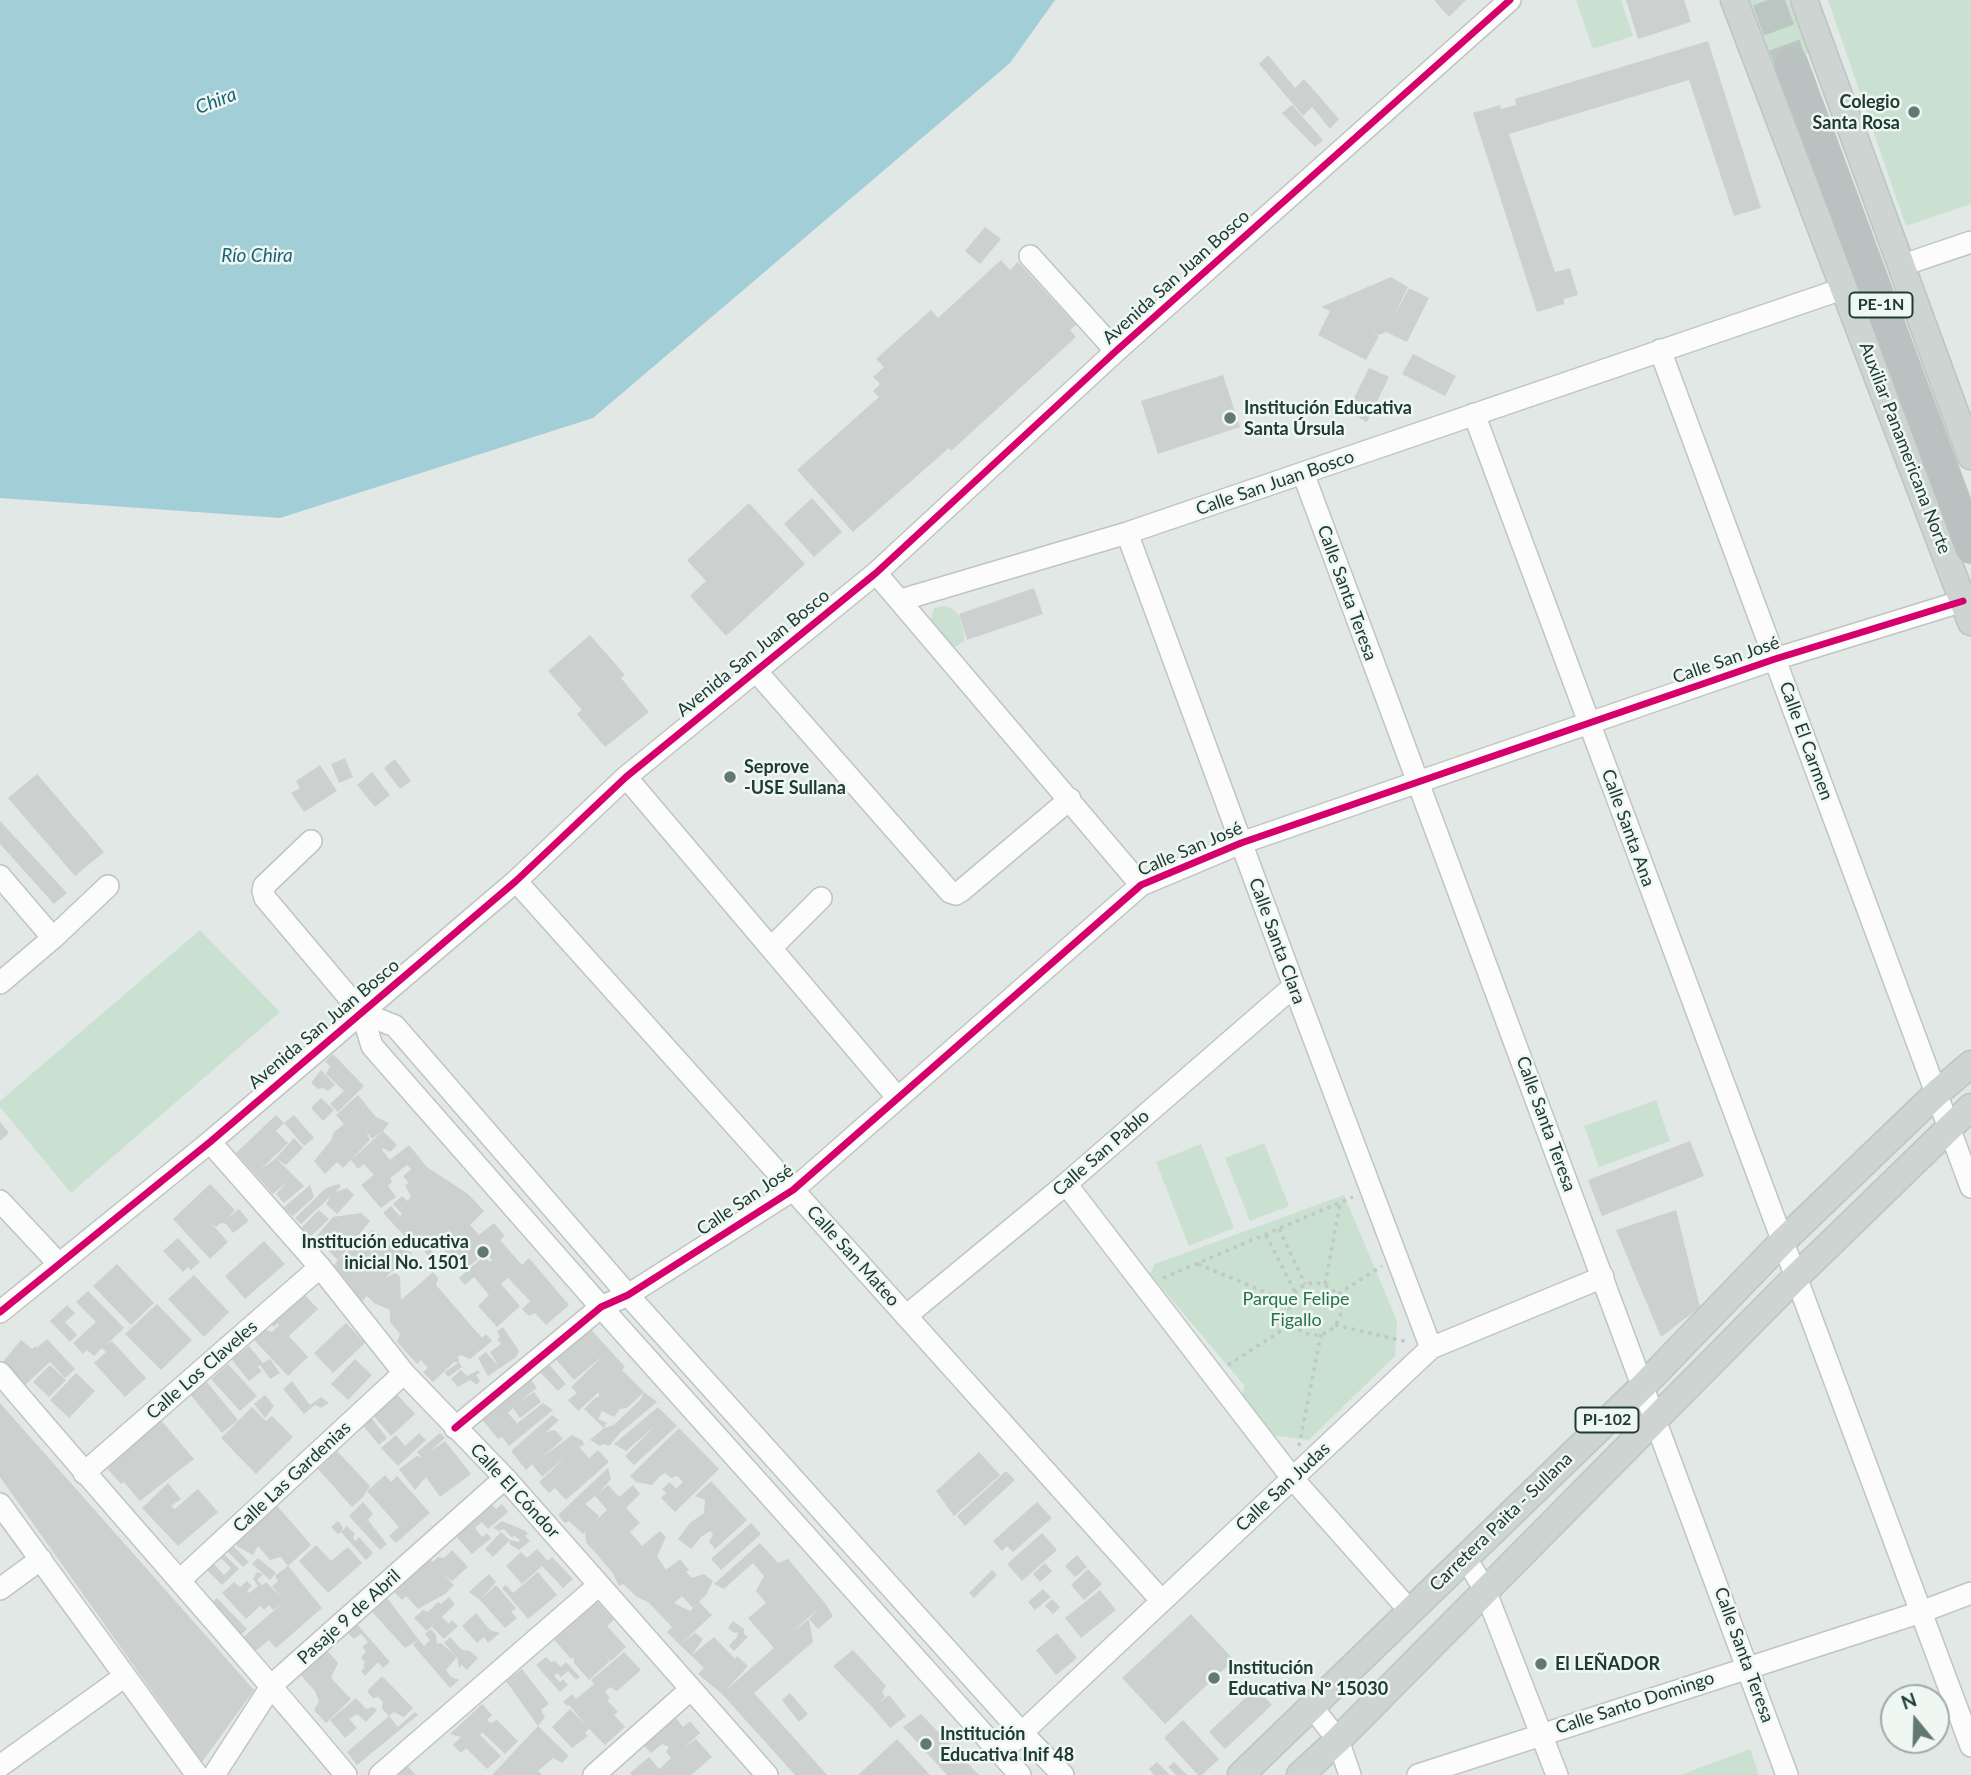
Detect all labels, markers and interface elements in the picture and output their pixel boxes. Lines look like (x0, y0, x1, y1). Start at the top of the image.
water label: Chira (192, 83, 240, 119)
place label: Colegio Santa Rosa (1813, 91, 1900, 134)
marker: Colegio Santa Rosa (1906, 104, 1922, 120)
street label: Avenida San Juan Bosco (1098, 205, 1254, 349)
water label: Río Chira (221, 245, 293, 267)
road number: PE-1N (1850, 292, 1912, 318)
street label: Auxiliar Panamericana Norte (1855, 339, 1955, 557)
place label: Institución Educativa Santa Úrsula (1244, 397, 1412, 440)
marker: Institución Educativa Santa Úrsula (1222, 410, 1238, 426)
street label: Calle San Juan Bosco (1193, 446, 1357, 520)
street label: Calle Santa Teresa (1312, 522, 1382, 664)
street label: Avenida San Juan Bosco (672, 585, 834, 721)
street label: Calle San José (1670, 632, 1782, 688)
street label: Calle El Carmen (1775, 679, 1837, 803)
place label: Seprove -USE Sullana (744, 756, 846, 798)
street label: Calle Santa Ana (1597, 766, 1659, 890)
marker: Seprove -USE Sullana (722, 769, 738, 785)
street label: Calle San José (1134, 817, 1246, 881)
street label: Calle Santa Clara (1244, 875, 1310, 1007)
street label: Avenida San Juan Bosco (244, 955, 404, 1093)
street label: Calle Santa Teresa (1511, 1053, 1581, 1195)
street label: Calle San Pablo (1048, 1105, 1154, 1201)
street label: Calle San José (693, 1160, 797, 1240)
street label: Calle San Mateo (802, 1201, 904, 1311)
place label: Institución educativa inicial No. 1501 (302, 1231, 469, 1274)
marker: Institución educativa inicial No. 1501 (475, 1244, 491, 1260)
park label: Parque Felipe Figallo (1243, 1288, 1349, 1330)
street label: Calle Los Claveles (142, 1316, 262, 1424)
road number: PI-102 (1576, 1408, 1638, 1432)
street label: Calle Las Gardenias (229, 1417, 355, 1537)
street label: Calle San Judas (1231, 1438, 1335, 1536)
street label: Calle El Cóndor (466, 1439, 564, 1543)
street label: Carretera Paita - Sullana (1425, 1448, 1577, 1596)
street label: Pasaje 9 de Abril (293, 1565, 405, 1669)
street label: Calle Santa Teresa (1709, 1584, 1779, 1726)
place label: El LEÑADOR (1555, 1653, 1660, 1675)
marker: El LEÑADOR (1533, 1656, 1549, 1672)
place label: Institución Educativa Nº 15030 (1228, 1657, 1388, 1700)
street label: Calle Santo Domingo (1553, 1667, 1717, 1739)
marker: Institución Educativa Nº 15030 (1206, 1670, 1222, 1686)
north arrow (1880, 1684, 1950, 1754)
text: N (1898, 1687, 1919, 1714)
place label: Institución Educativa Inif 48 (940, 1723, 1074, 1766)
marker: Institución Educativa Inif 48 (918, 1736, 934, 1752)

